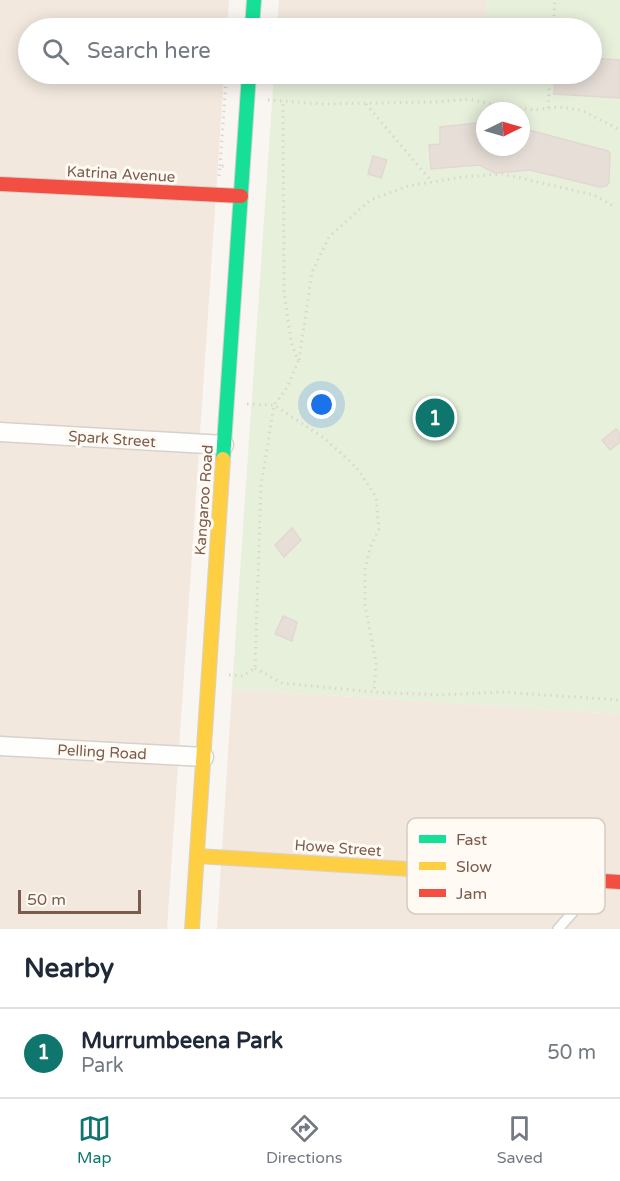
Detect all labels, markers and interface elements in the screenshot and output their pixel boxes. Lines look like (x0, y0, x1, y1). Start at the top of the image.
search box (18, 18, 602, 84)
icon: search (39, 35, 72, 68)
text: Search here (87, 38, 211, 64)
north arrow (476, 102, 530, 156)
street label: Katrina Avenue (66, 162, 176, 186)
your location (307, 390, 336, 419)
pin: 1 (416, 396, 454, 440)
street label: Spark Street (68, 427, 157, 451)
street label: Kangaroo Road (191, 444, 217, 556)
street label: Pelling Road (57, 741, 147, 763)
legend (407, 818, 605, 914)
text: Fast (456, 830, 487, 850)
street label: Howe Street (294, 836, 382, 860)
text: Slow (456, 857, 492, 877)
text: Jam (456, 884, 487, 904)
scale bar (18, 887, 141, 914)
text: 50 m (27, 890, 66, 910)
text: Nearby (24, 953, 114, 984)
text: Murrumbeena Park (81, 1028, 283, 1054)
text: 1 (37, 1041, 50, 1065)
text: 50 m (547, 1041, 596, 1065)
text: Park (81, 1054, 124, 1078)
tab: Map (77, 1112, 112, 1168)
tab: Directions (266, 1112, 342, 1168)
tab: Saved (497, 1112, 543, 1168)

